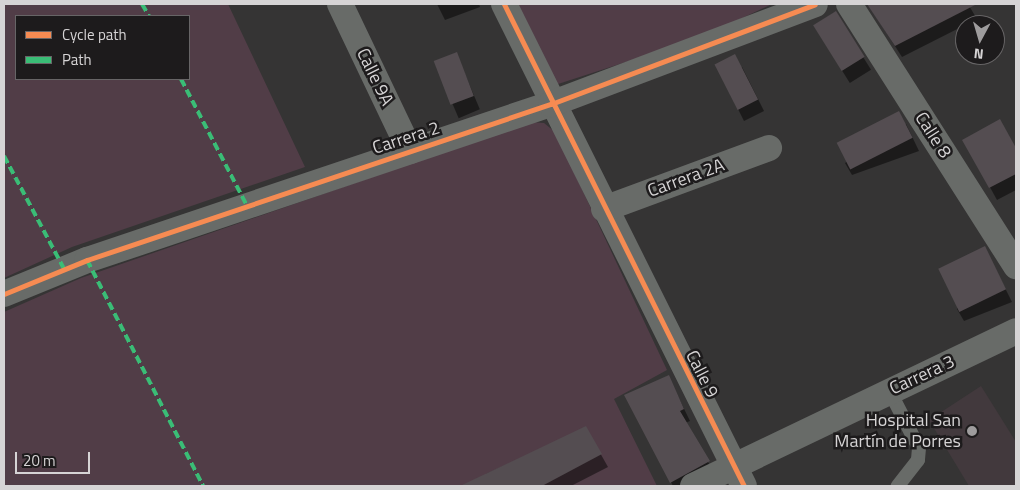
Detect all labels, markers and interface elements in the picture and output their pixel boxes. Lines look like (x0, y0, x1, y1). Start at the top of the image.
legend (15, 15, 190, 80)
north arrow (955, 15, 1005, 65)
text: Cycle path (62, 23, 127, 46)
text: N (973, 43, 984, 65)
street label: Calle 9A (352, 45, 398, 109)
text: Path (62, 48, 92, 71)
street label: Calle 8 (910, 108, 956, 162)
street label: Carrera 2 (370, 117, 442, 159)
street label: Carrera 2A (645, 154, 727, 202)
street label: Calle 9 (681, 347, 723, 401)
street label: Carrera 3 (886, 351, 958, 399)
place label: Hospital San Martín de Porres (834, 410, 961, 452)
marker: Hospital San Martín de Porres (965, 424, 979, 438)
scale bar (18, 442, 92, 474)
text: 20 m (23, 449, 56, 472)

